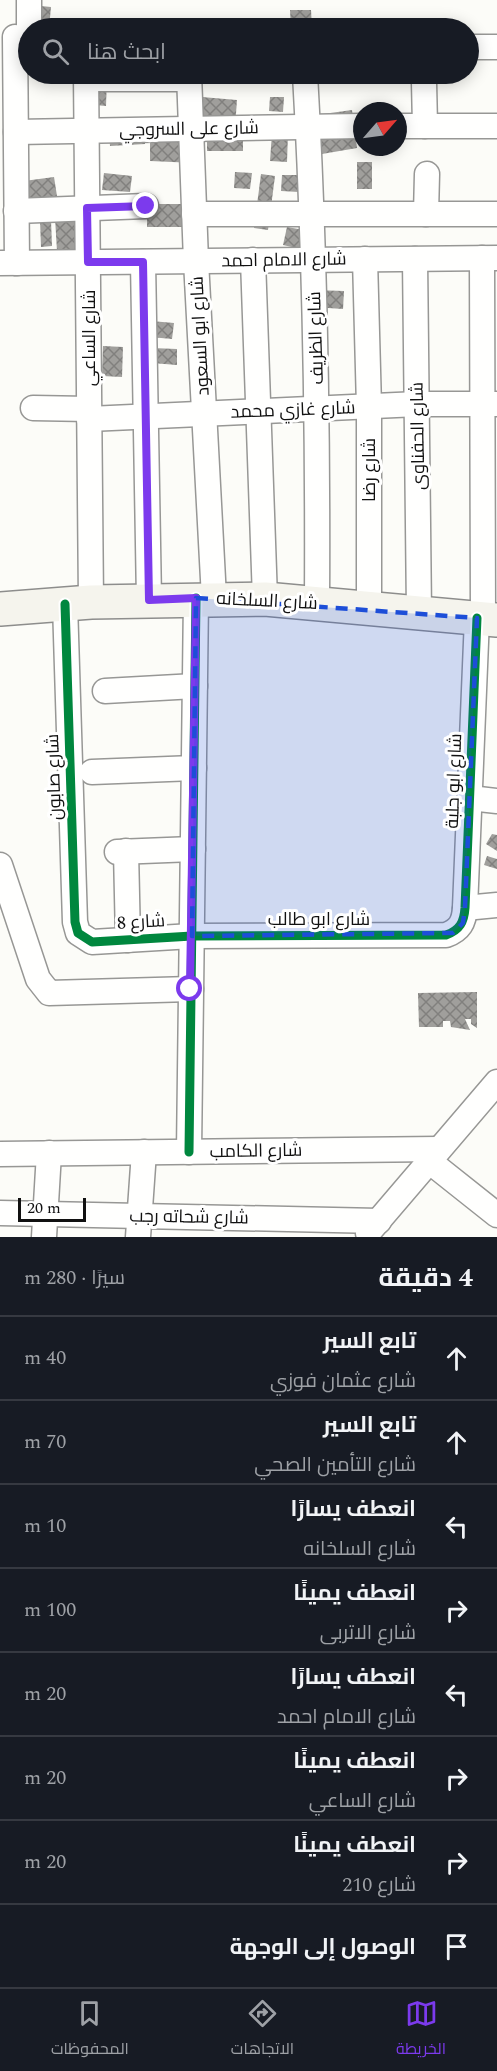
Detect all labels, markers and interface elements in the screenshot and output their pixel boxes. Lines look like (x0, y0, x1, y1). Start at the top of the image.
search box (18, 18, 479, 84)
icon: search (39, 35, 72, 68)
text: ابحث هنا (87, 36, 166, 69)
north arrow (353, 102, 407, 156)
street label: شارع على السروجي (119, 114, 259, 144)
route end (132, 192, 158, 218)
street label: شارع الامام احمد (221, 245, 347, 275)
street label: شارع ابو السعود (183, 276, 217, 396)
street label: شارع الساعي (76, 290, 103, 386)
street label: شارع الظريف (301, 291, 331, 385)
street label: شارع الحفناوى (404, 382, 432, 490)
street label: شارع غازي محمد (230, 394, 356, 426)
street label: شارع رضا (356, 438, 383, 502)
street label: شارع السلخانه (216, 585, 318, 617)
street label: شارع صابون (39, 733, 69, 821)
street label: شارع ابو جلبة (439, 733, 469, 829)
street label: شارع ابو طالب (268, 906, 370, 933)
street label: شارع 8 (116, 907, 166, 937)
route start (176, 975, 202, 1001)
street label: شارع الكامب (209, 1137, 303, 1165)
scale bar (18, 1195, 86, 1222)
text: 20 m (27, 1196, 61, 1220)
street label: شارع شحاته رجب (129, 1202, 249, 1232)
text: 4 دقيقة (378, 1258, 473, 1298)
text: سيرًا · 280 m (24, 1263, 125, 1293)
text: تابع السير (323, 1325, 416, 1358)
icon: ahead (440, 1342, 473, 1375)
text: 40 m (24, 1343, 66, 1373)
text: شارع عثمان فوزي (270, 1366, 416, 1396)
text: تابع السير (323, 1409, 416, 1442)
icon: ahead (440, 1426, 473, 1459)
text: 70 m (24, 1427, 66, 1457)
text: شارع التأمين الصحي (254, 1450, 416, 1480)
text: انعطف يسارًا (291, 1493, 416, 1526)
icon: left (440, 1510, 473, 1543)
text: 10 m (24, 1511, 66, 1541)
text: شارع السلخانه (303, 1534, 416, 1564)
text: انعطف يمينًا (293, 1577, 416, 1610)
icon: right (440, 1594, 473, 1627)
text: 100 m (24, 1595, 76, 1625)
text: شارع الاتربى (320, 1618, 416, 1648)
text: انعطف يسارًا (291, 1661, 416, 1694)
icon: left (440, 1678, 473, 1711)
text: 20 m (24, 1679, 66, 1709)
text: شارع الامام احمد (277, 1702, 416, 1732)
text: انعطف يمينًا (293, 1745, 416, 1778)
icon: right (440, 1762, 473, 1795)
text: 20 m (24, 1763, 66, 1793)
text: شارع الساعي (309, 1786, 416, 1816)
text: انعطف يمينًا (293, 1829, 416, 1862)
icon: right (440, 1846, 473, 1879)
text: 20 m (24, 1847, 66, 1877)
text: شارع 210 (342, 1870, 416, 1900)
icon: arrive (440, 1930, 473, 1963)
text: الوصول إلى الوجهة (230, 1931, 416, 1964)
tab: المحفوظات (51, 1997, 129, 2063)
tab: الاتجاهات (231, 1997, 294, 2063)
tab: الخريطة (396, 1997, 446, 2063)

